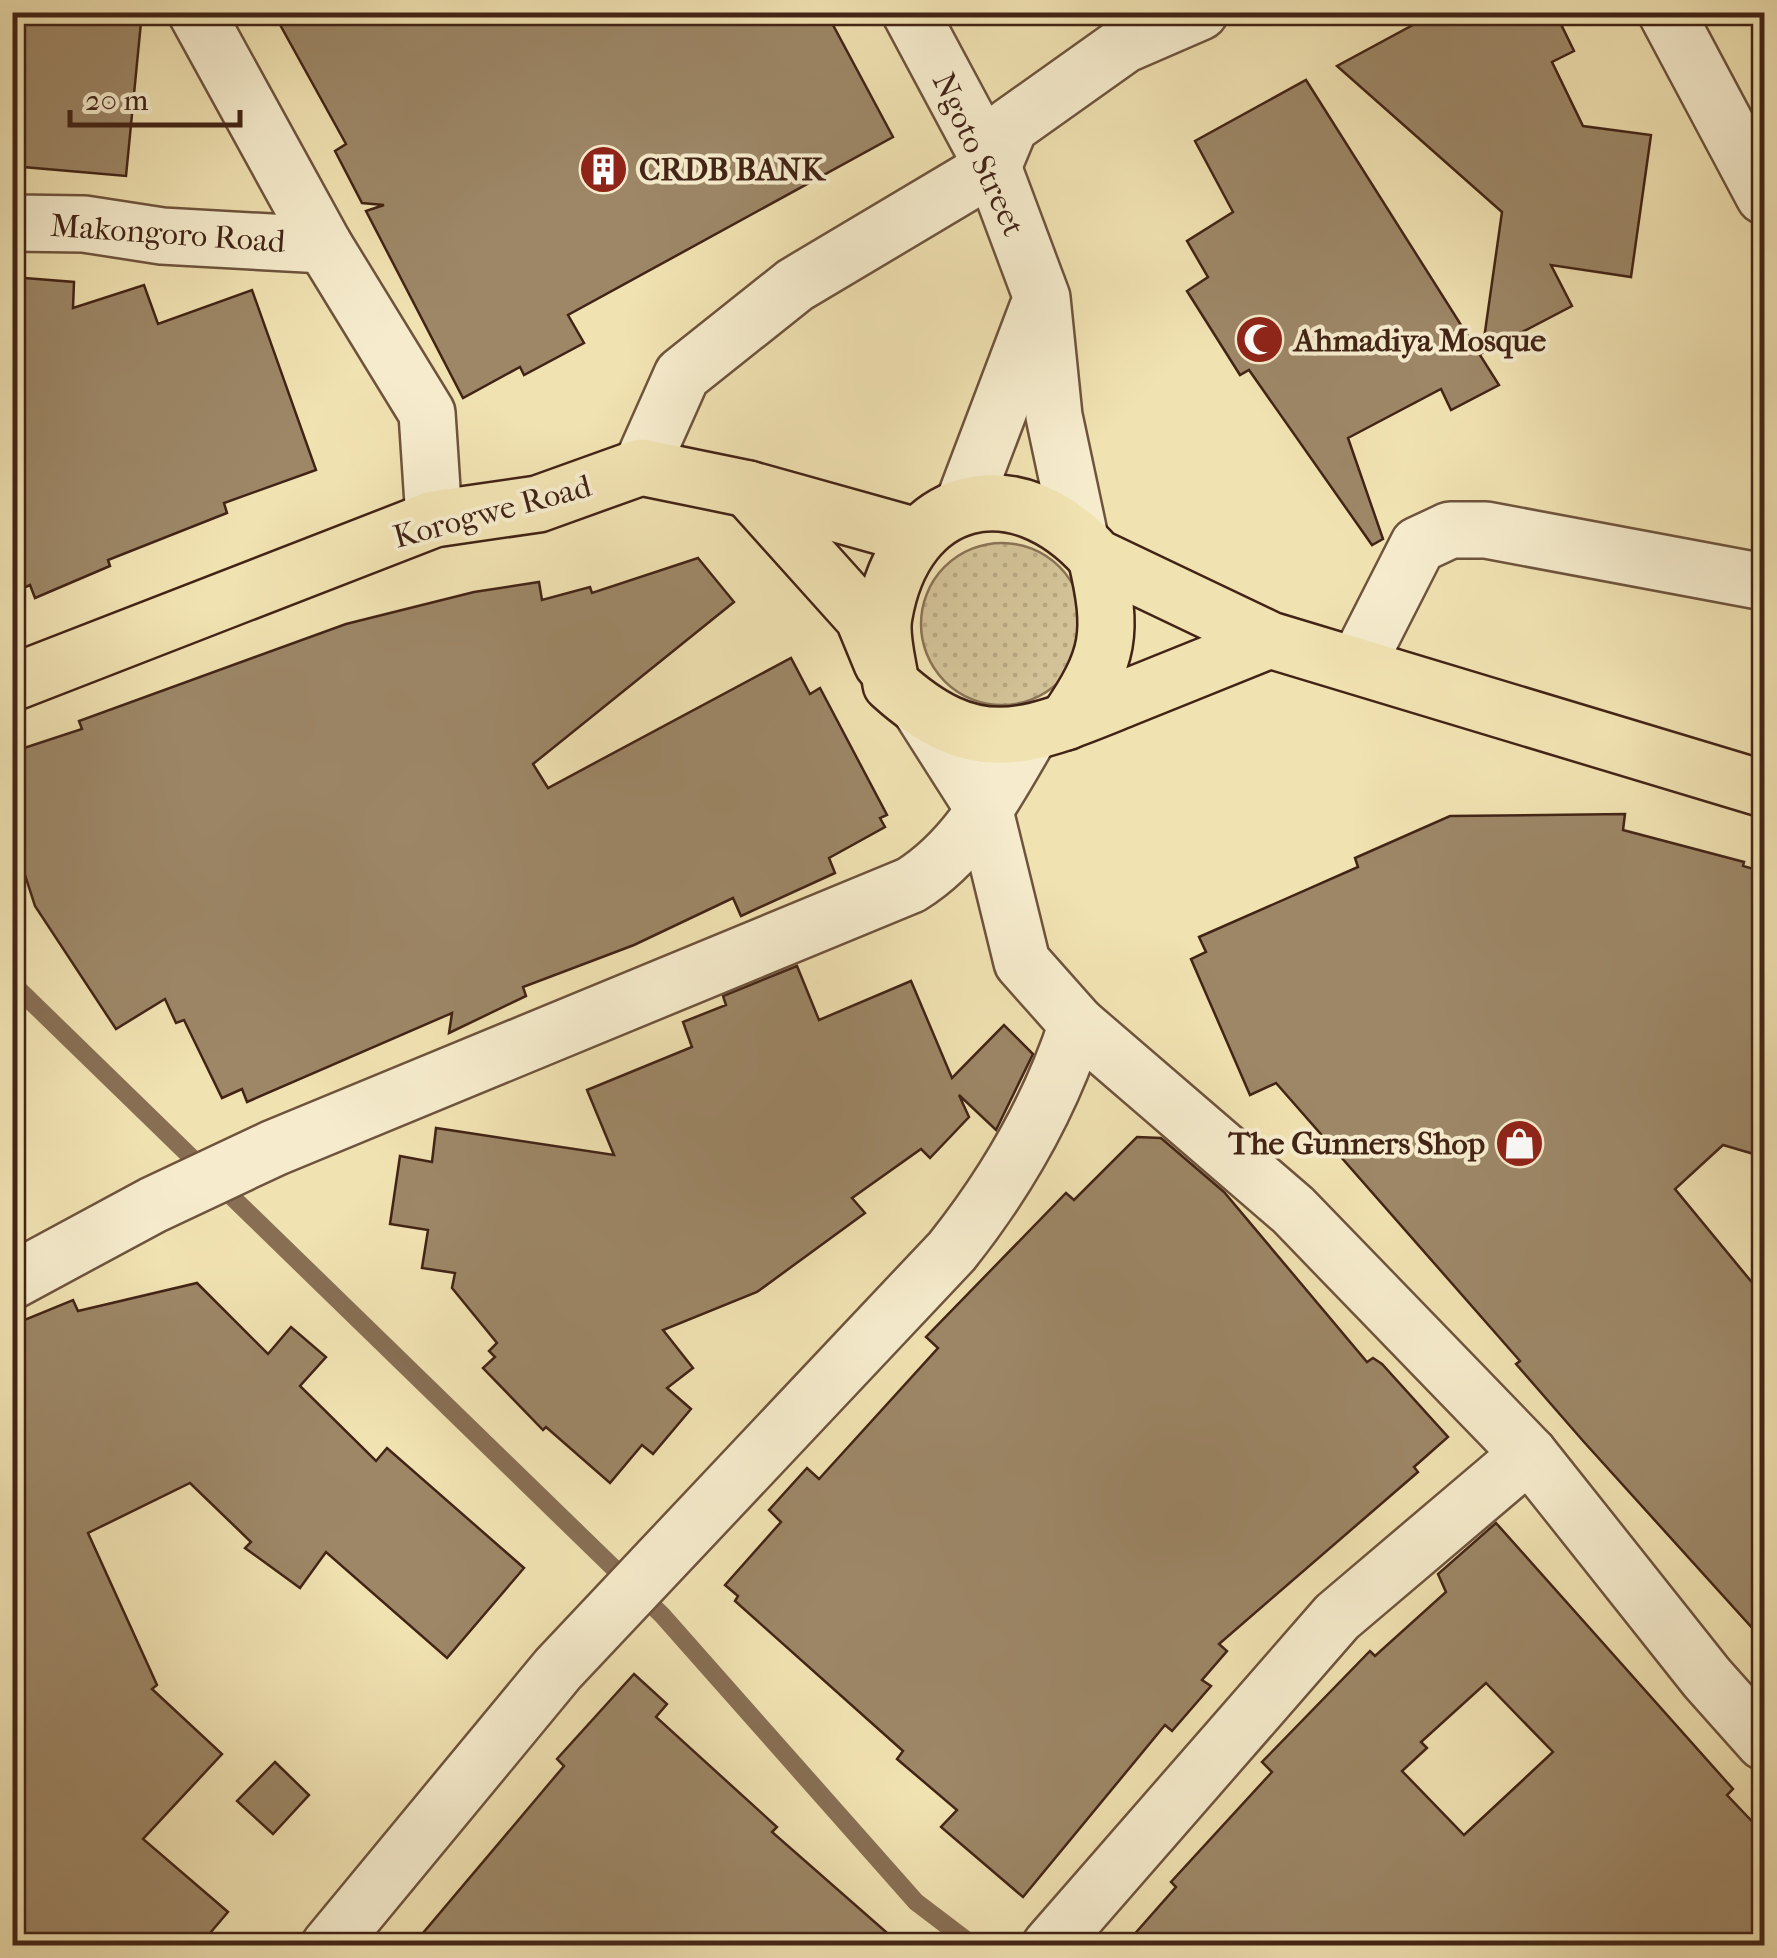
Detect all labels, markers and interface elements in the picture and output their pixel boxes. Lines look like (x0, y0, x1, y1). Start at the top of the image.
scale bar (70, 65, 240, 127)
street label: Ngoto Street (925, 67, 1033, 242)
text: 20 m (85, 83, 148, 118)
building icon: CRDB BANK (578, 143, 630, 195)
place label: CRDB BANK (639, 151, 826, 188)
street label: Makongoro Road (49, 207, 287, 260)
mosque icon: Ahmadiya Mosque (1233, 314, 1285, 366)
place label: Ahmadiya Mosque (1292, 322, 1546, 359)
street label: Korogwe Road (389, 467, 596, 556)
shop icon: The Gunners Shop (1494, 1117, 1546, 1169)
place label: The Gunners Shop (1227, 1125, 1485, 1162)

